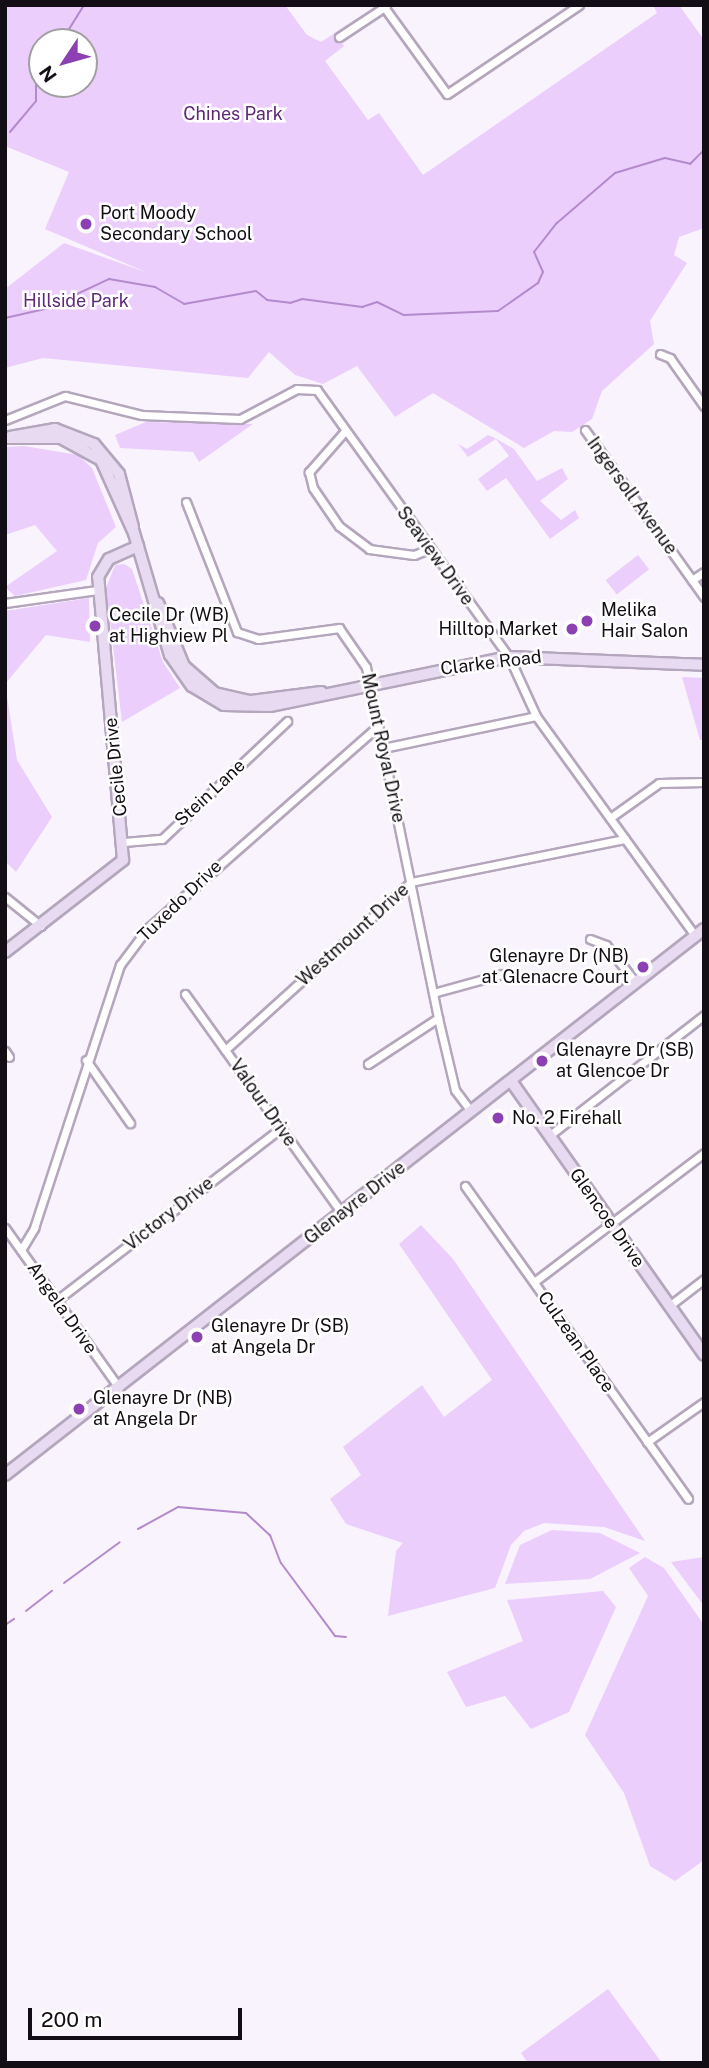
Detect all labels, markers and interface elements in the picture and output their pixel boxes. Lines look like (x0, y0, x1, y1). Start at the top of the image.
north arrow (28, 28, 98, 98)
text: N (34, 62, 61, 87)
park label: Chines Park (183, 103, 283, 125)
place label: Port Moody Secondary School (100, 203, 252, 246)
marker: Port Moody Secondary School (78, 216, 94, 232)
park label: Hillside Park (23, 290, 129, 312)
street label: Ingersoll Avenue (582, 433, 682, 559)
street label: Seaview Drive (392, 502, 478, 610)
place label: Melika Hair Salon (601, 600, 688, 642)
place label: Cecile Dr (WB) at Highview Pl (109, 605, 229, 648)
marker: Melika Hair Salon (579, 613, 595, 629)
marker: Cecile Dr (WB) at Highview Pl (87, 618, 103, 634)
place label: Hilltop Market (438, 618, 558, 640)
marker: Hilltop Market (564, 621, 580, 637)
street label: Clarke Road (439, 646, 543, 680)
street label: Mount Royal Drive (357, 671, 409, 825)
street label: Cecile Drive (100, 716, 132, 818)
street label: Stein Lane (170, 755, 250, 831)
street label: Tuxedo Drive (133, 856, 227, 946)
street label: Westmount Drive (293, 879, 413, 991)
place label: Glenayre Dr (NB) at Glenacre Court (481, 946, 629, 988)
marker: Glenayre Dr (NB) at Glenacre Court (635, 959, 651, 975)
place label: Glenayre Dr (SB) at Glencoe Dr (556, 1040, 694, 1082)
marker: Glenayre Dr (SB) at Glencoe Dr (534, 1053, 550, 1069)
street label: Valour Drive (225, 1055, 301, 1151)
place label: No. 2 Firehall (512, 1107, 622, 1129)
marker: No. 2 Firehall (490, 1110, 506, 1126)
street label: Glenayre Drive (300, 1157, 410, 1249)
street label: Glencoe Drive (565, 1164, 649, 1272)
street label: Victory Drive (120, 1172, 218, 1256)
street label: Angela Drive (22, 1258, 102, 1358)
street label: Culzean Place (533, 1287, 619, 1397)
place label: Glenayre Dr (SB) at Angela Dr (211, 1316, 349, 1358)
marker: Glenayre Dr (SB) at Angela Dr (189, 1329, 205, 1345)
place label: Glenayre Dr (NB) at Angela Dr (93, 1388, 233, 1430)
marker: Glenayre Dr (NB) at Angela Dr (71, 1401, 87, 1417)
scale bar (32, 1994, 245, 2038)
text: 200 m (41, 2007, 102, 2032)

